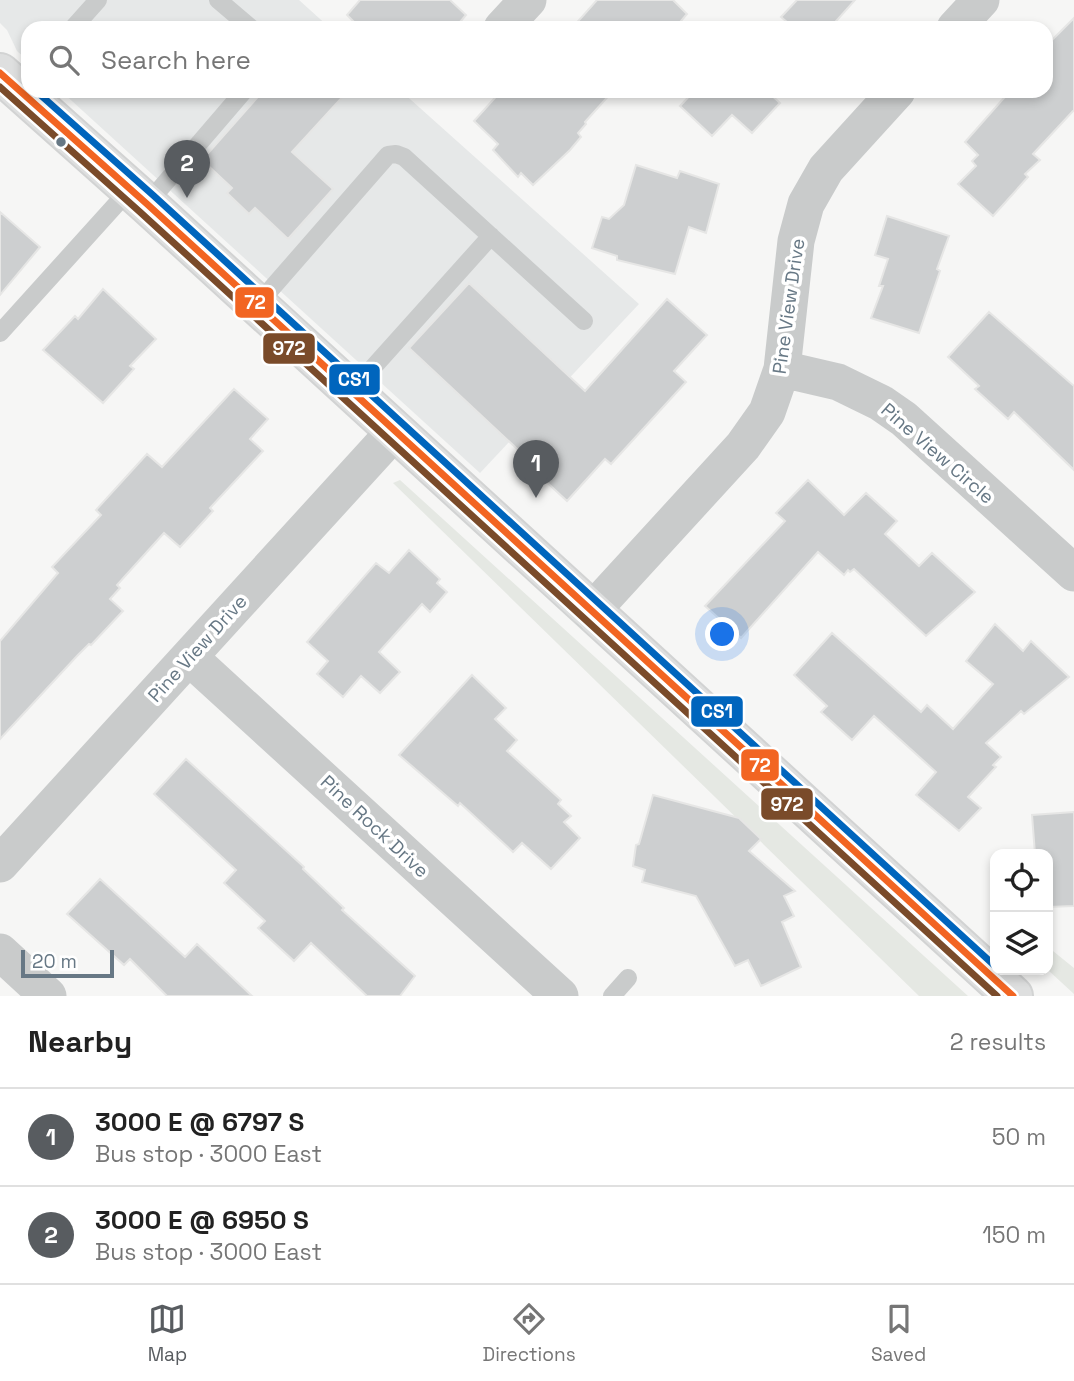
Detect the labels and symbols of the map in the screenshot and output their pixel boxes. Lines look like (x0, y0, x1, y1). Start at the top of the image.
unlabelled marker (54, 135, 68, 149)
pin: 2 (164, 140, 210, 198)
street label: Pine View Drive (767, 237, 810, 375)
line badge: 72 (234, 286, 275, 319)
text: 72 (244, 290, 266, 315)
line badge: 972 (262, 332, 316, 365)
text: 972 (272, 336, 306, 361)
line badge: CS1 (328, 363, 381, 396)
text: CS1 (338, 367, 370, 392)
street label: Pine View Circle (876, 397, 1000, 509)
pin: 1 (513, 440, 559, 498)
street label: Pine View Drive (142, 589, 252, 707)
your location (705, 617, 739, 651)
line badge: CS1 (690, 695, 744, 728)
text: CS1 (701, 699, 733, 724)
line badge: 72 (740, 748, 780, 782)
text: 72 (749, 753, 771, 778)
street label: Pine Rock Drive (315, 770, 434, 883)
line badge: 972 (760, 787, 814, 821)
text: 972 (770, 792, 804, 817)
scale bar (21, 947, 114, 979)

